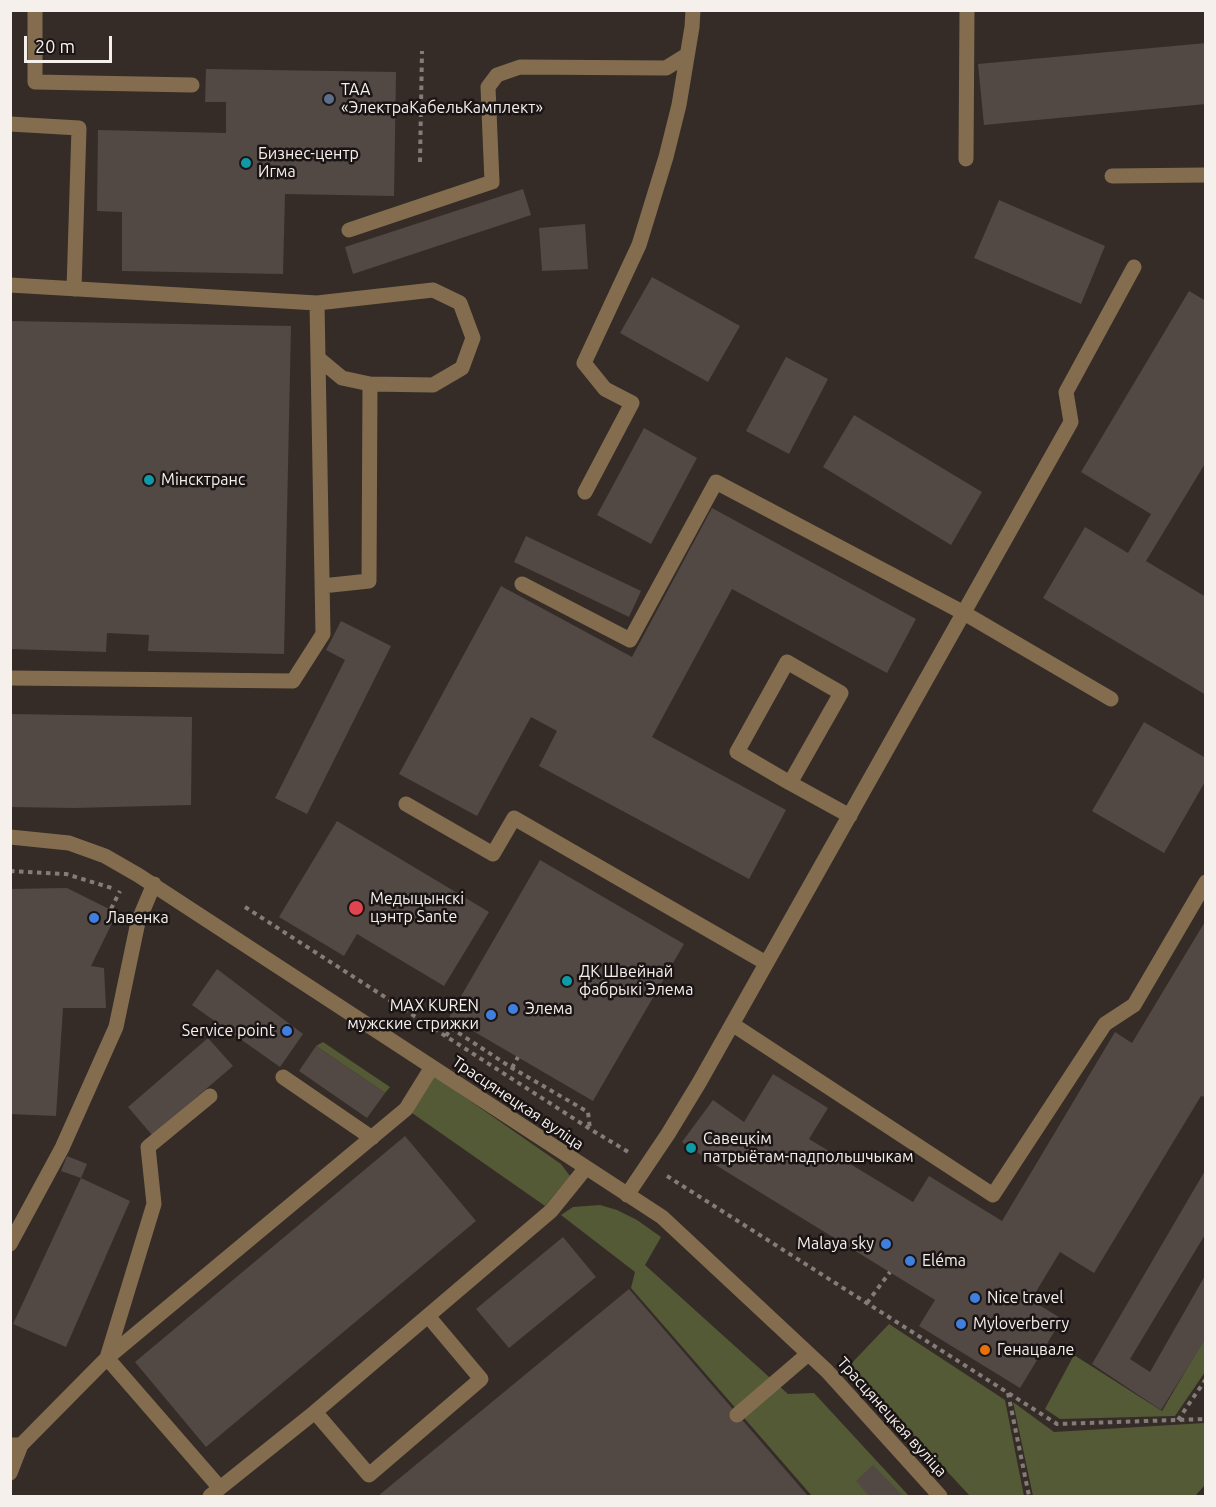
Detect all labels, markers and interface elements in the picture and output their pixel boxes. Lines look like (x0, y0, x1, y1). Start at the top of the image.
scale bar (27, 24, 116, 62)
text: 20 m (35, 36, 75, 56)
place label: ТАА «ЭлектраКабельКамплект» (341, 80, 543, 118)
marker: ТАА «ЭлектраКабельКамплект» (322, 92, 336, 106)
place label: Бизнес-центр Игма (258, 144, 359, 182)
marker: Бизнес-центр Игма (239, 156, 253, 170)
place label: Мінсктранс (161, 470, 245, 490)
marker: Мінсктранс (142, 473, 156, 487)
place label: Медыцынскі цэнтр Sante (370, 889, 464, 927)
marker: Медыцынскі цэнтр Sante (347, 899, 365, 917)
place label: Лавенка (106, 908, 169, 928)
marker: Лавенка (87, 911, 101, 925)
place label: ДК Швейнай фабрыкі Элема (579, 962, 693, 1000)
marker: ДК Швейнай фабрыкі Элема (560, 974, 574, 988)
place label: MAX KUREN мужские стрижки (347, 996, 479, 1034)
place label: Элема (525, 999, 573, 1019)
marker: Элема (506, 1002, 520, 1016)
marker: MAX KUREN мужские стрижки (484, 1008, 498, 1022)
place label: Service point (182, 1021, 275, 1041)
marker: Service point (280, 1024, 294, 1038)
street label: Трасцянецкая вуліца (449, 1052, 587, 1154)
place label: Савецкім патрыётам-падпольшчыкам (703, 1129, 914, 1167)
marker: Савецкім патрыётам-падпольшчыкам (684, 1141, 698, 1155)
place label: Malaya sky (797, 1234, 874, 1254)
marker: Malaya sky (879, 1237, 893, 1251)
place label: Eléma (922, 1251, 966, 1271)
marker: Eléma (903, 1254, 917, 1268)
place label: Nice travel (987, 1288, 1064, 1308)
marker: Nice travel (968, 1291, 982, 1305)
place label: Myloverberry (973, 1314, 1069, 1334)
marker: Myloverberry (954, 1317, 968, 1331)
place label: Генацвале (997, 1340, 1074, 1360)
marker: Генацвале (978, 1343, 992, 1357)
street label: Трасцянецкая вуліца (833, 1353, 951, 1481)

